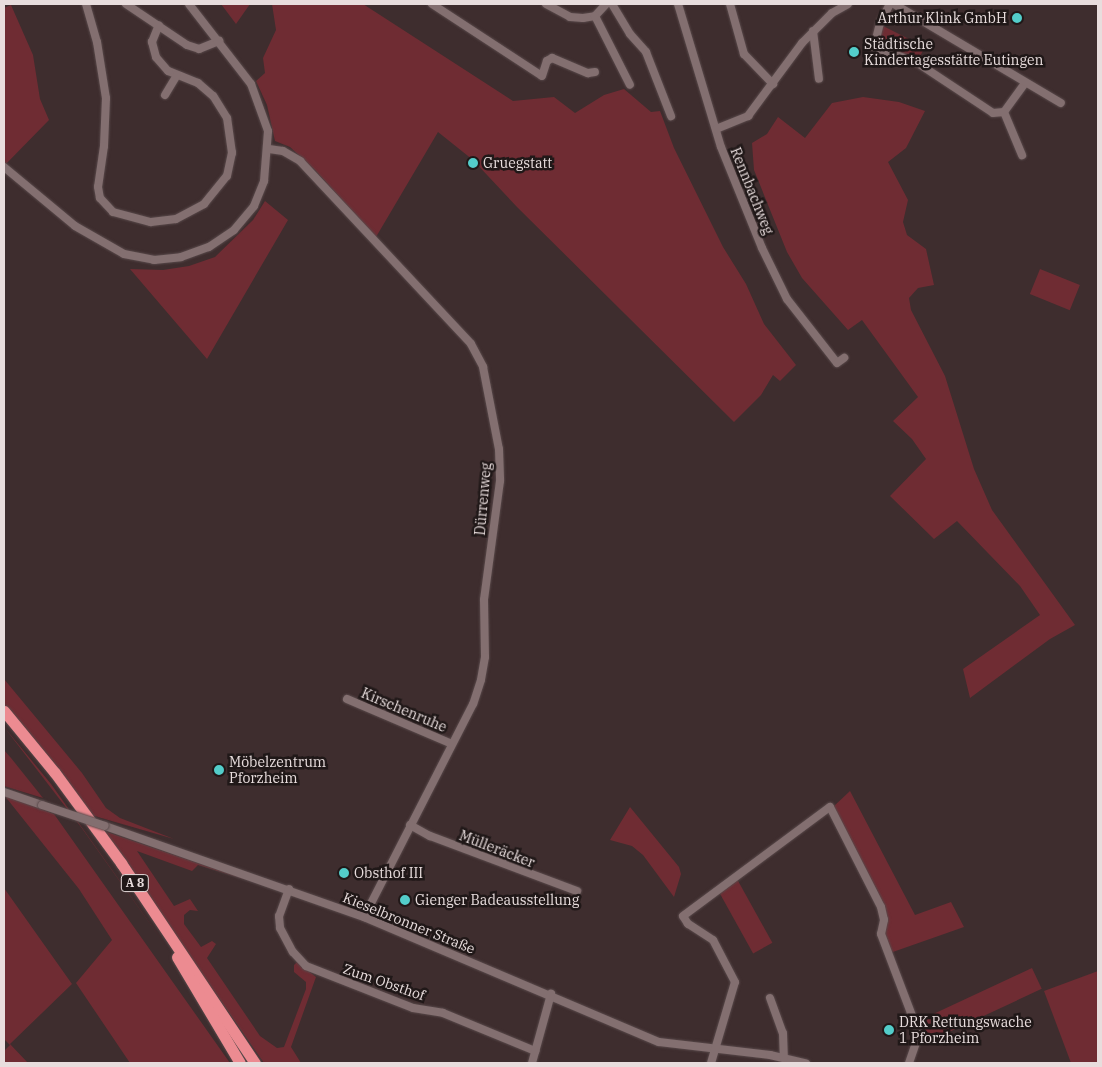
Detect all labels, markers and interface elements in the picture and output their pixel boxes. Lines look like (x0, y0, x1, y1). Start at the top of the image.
place label: Arthur Klink GmbH (878, 10, 1007, 26)
marker: Arthur Klink GmbH (1011, 12, 1023, 24)
place label: Städtische Kindertagesstätte Eutingen (864, 36, 1044, 68)
marker: Städtische Kindertagesstätte Eutingen (848, 46, 860, 58)
street label: Rennbachweg (727, 145, 777, 237)
place label: Gruegstatt (483, 155, 552, 171)
marker: Gruegstatt (467, 157, 479, 169)
street label: Dürrenweg (471, 462, 495, 536)
street label: Kirschenruhe (359, 684, 449, 736)
place label: Möbelzentrum Pforzheim (229, 754, 326, 786)
marker: Möbelzentrum Pforzheim (213, 764, 225, 776)
street label: Mülleräcker (457, 827, 537, 871)
place label: Obsthof III (354, 865, 423, 881)
marker: Obsthof III (338, 867, 350, 879)
road number: A 8 (120, 874, 150, 892)
street label: Kieselbronner Straße (340, 889, 478, 957)
place label: Gienger Badeausstellung (415, 892, 579, 908)
marker: Gienger Badeausstellung (399, 894, 411, 906)
street label: Zum Obsthof (341, 960, 427, 1004)
place label: DRK Rettungswache 1 Pforzheim (899, 1014, 1032, 1046)
marker: DRK Rettungswache 1 Pforzheim (883, 1024, 895, 1036)

